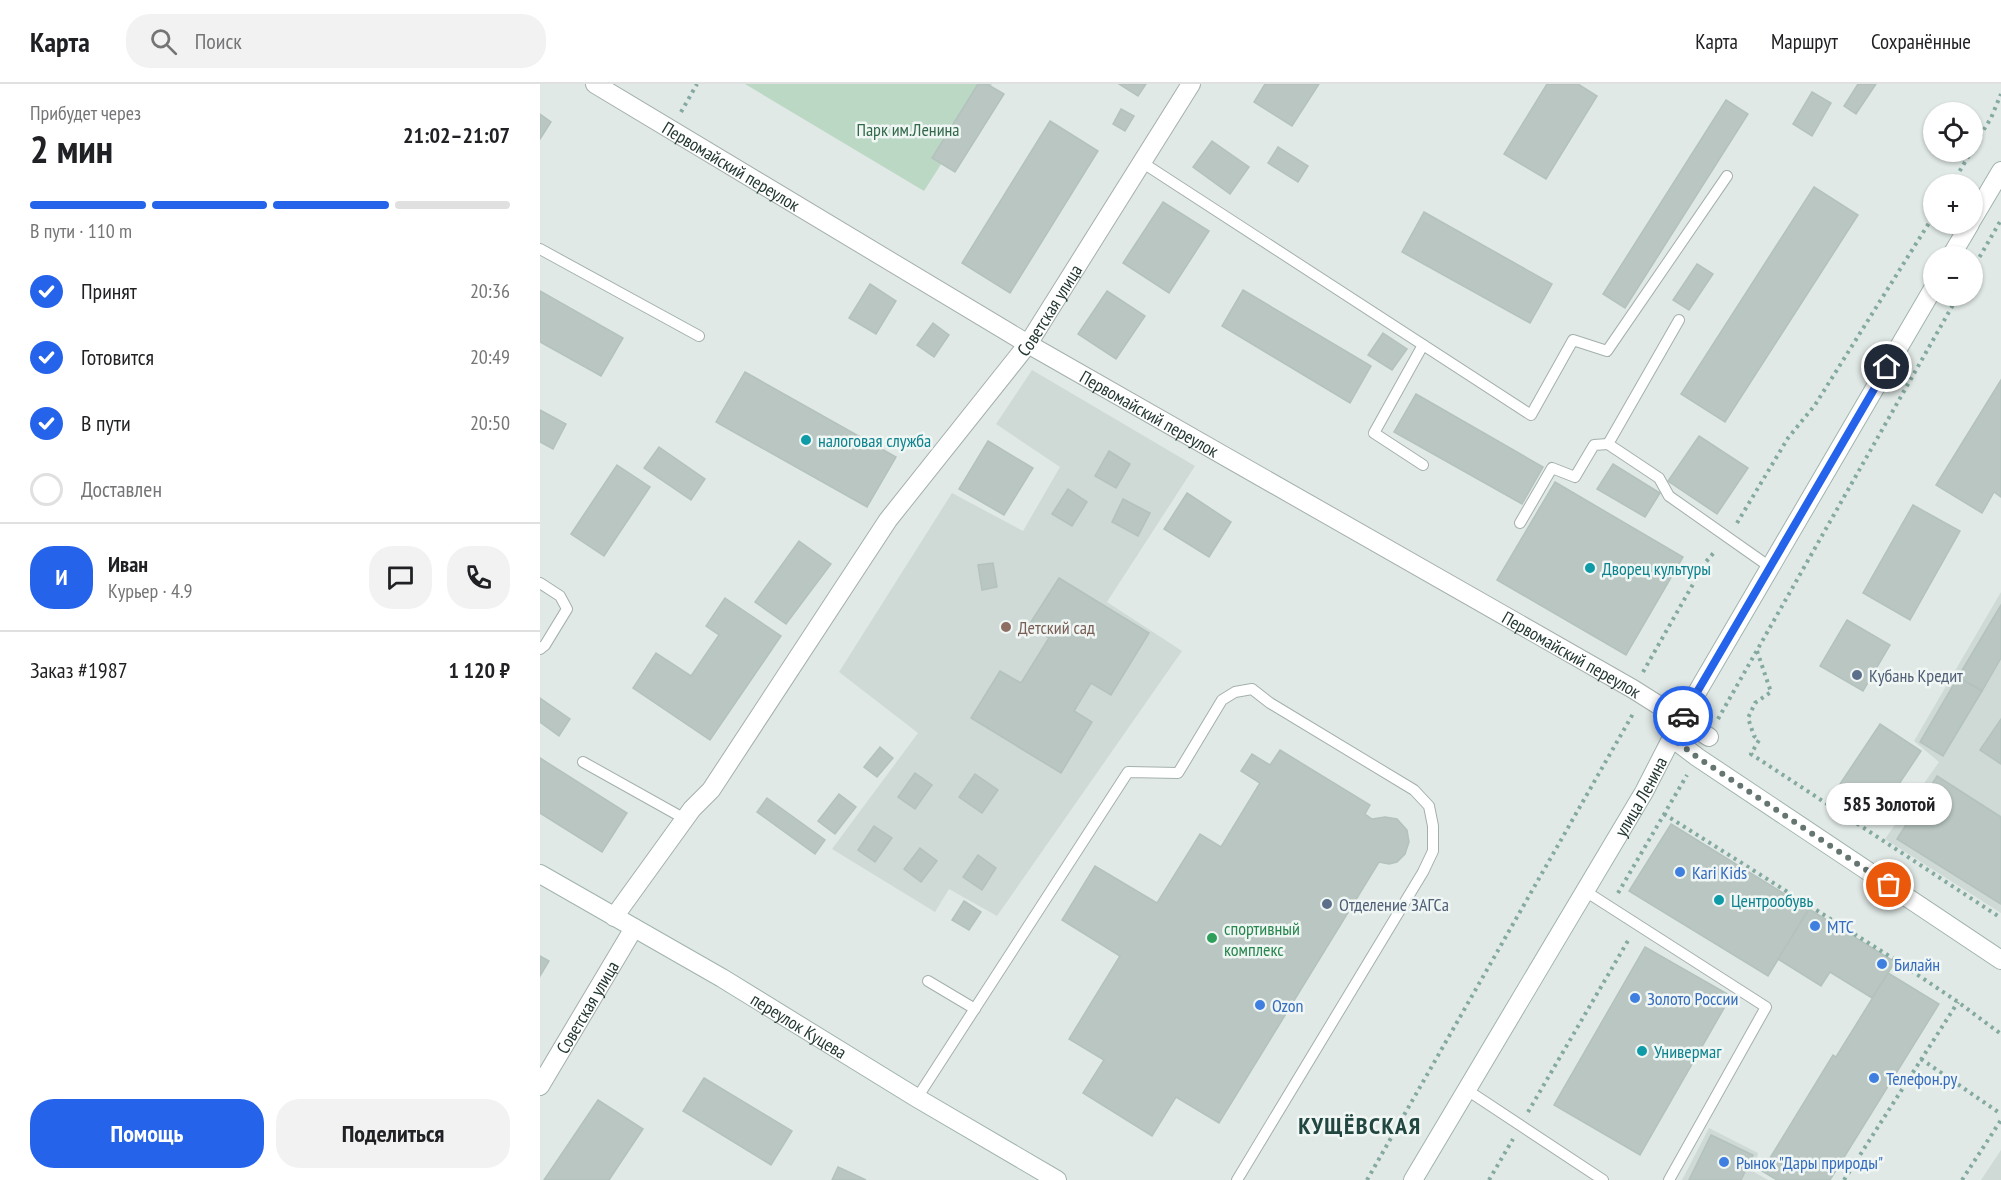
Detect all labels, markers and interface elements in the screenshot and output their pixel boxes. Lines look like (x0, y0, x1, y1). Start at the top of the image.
search box (126, 14, 546, 68)
text: Карта (30, 23, 90, 60)
icon: search (147, 25, 180, 58)
text: Поиск (195, 27, 242, 55)
text: Карта (1695, 28, 1738, 55)
text: Маршрут (1771, 28, 1838, 55)
text: Сохранённые (1871, 28, 1971, 55)
text: Прибудет через (30, 100, 141, 126)
map controls (1923, 102, 1983, 306)
button: locate (1923, 102, 1983, 162)
street label: Первомайский переулок (658, 116, 804, 216)
park label: Парк им.Ленина (856, 118, 960, 141)
text: 21:02–21:07 (403, 121, 510, 149)
text: 2 мин (30, 123, 113, 174)
button: + (1923, 174, 1983, 234)
text: В пути · 110 m (30, 218, 132, 244)
button: − (1923, 246, 1983, 306)
street label: Советская улица (1012, 260, 1087, 360)
icon: check (30, 275, 63, 308)
text: Принят (81, 277, 137, 305)
text: 20:36 (470, 278, 510, 304)
icon: check (30, 341, 63, 374)
pin (1861, 341, 1912, 392)
text: Готовится (81, 343, 154, 371)
text: 20:49 (470, 344, 510, 370)
icon: home (1870, 350, 1903, 383)
street label: Первомайский переулок (1076, 365, 1223, 462)
icon: check (30, 407, 63, 440)
text: В пути (81, 409, 131, 437)
text: 20:50 (470, 410, 510, 436)
place label: налоговая служба (818, 429, 931, 452)
marker: налоговая служба (799, 433, 813, 447)
text: Доставлен (81, 475, 162, 503)
button: chat (369, 546, 432, 609)
button: phone (447, 546, 510, 609)
text: Иван (108, 550, 148, 578)
place label: Дворец культуры (1602, 557, 1711, 580)
marker: Дворец культуры (1583, 561, 1597, 575)
text: И (55, 563, 68, 591)
text: Курьер · 4.9 (108, 578, 193, 604)
street label: Первомайский переулок (1498, 605, 1646, 703)
place label: Детский сад (1018, 616, 1095, 639)
marker: Детский сад (999, 620, 1013, 634)
text: Заказ #1987 (30, 656, 128, 684)
text: 1 120 ₽ (448, 656, 510, 684)
place label: Кубань Кредит (1869, 664, 1963, 687)
marker: Кубань Кредит (1850, 668, 1864, 682)
courier (1653, 686, 1713, 746)
icon: car (1667, 700, 1700, 733)
street label: улица Ленина (1609, 753, 1672, 840)
callout: 585 Золотой (1826, 783, 1952, 825)
text: 585 Золотой (1843, 791, 1935, 817)
pin (1863, 859, 1914, 910)
place label: Kari Kids (1692, 861, 1747, 884)
marker: Kari Kids (1673, 865, 1687, 879)
icon: bag (1872, 868, 1905, 901)
place label: Центрообувь (1731, 889, 1814, 912)
place label: Отделение ЗАГСа (1339, 893, 1449, 916)
marker: Центрообувь (1712, 893, 1726, 907)
marker: Отделение ЗАГСа (1320, 897, 1334, 911)
place label: МТС (1827, 915, 1854, 938)
place label: спортивный комплекс (1224, 917, 1300, 961)
marker: МТС (1808, 919, 1822, 933)
marker: спортивный комплекс (1205, 931, 1219, 945)
place label: Билайн (1894, 953, 1940, 976)
street label: Советская улица (551, 956, 624, 1058)
marker: Билайн (1875, 957, 1889, 971)
street label: переулок Куцева (747, 987, 851, 1063)
place label: Золото России (1647, 987, 1738, 1010)
marker: Золото России (1628, 991, 1642, 1005)
place label: Ozon (1272, 994, 1304, 1017)
marker: Ozon (1253, 998, 1267, 1012)
place label: Универмаг (1654, 1040, 1722, 1063)
marker: Универмаг (1635, 1044, 1649, 1058)
place label: Телефон.ру (1886, 1067, 1957, 1090)
marker: Телефон.ру (1867, 1071, 1881, 1085)
button: Помощь (30, 1099, 264, 1168)
button: Поделиться (276, 1099, 510, 1168)
district label: КУЩЁВСКАЯ (1298, 1110, 1422, 1141)
place label: Рынок "Дары природы" (1736, 1151, 1883, 1174)
marker: Рынок "Дары природы" (1717, 1155, 1731, 1169)

